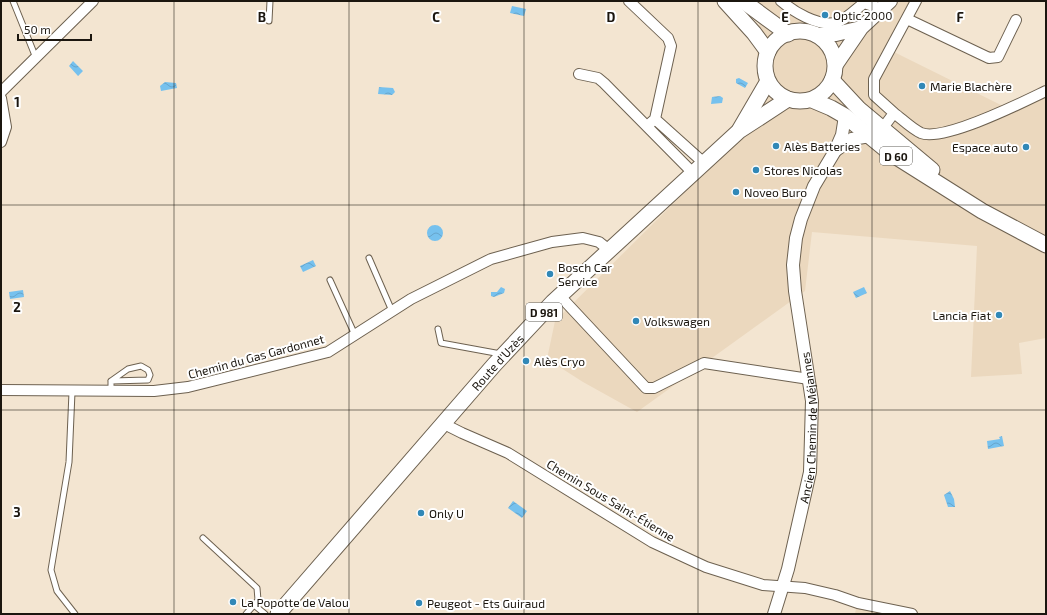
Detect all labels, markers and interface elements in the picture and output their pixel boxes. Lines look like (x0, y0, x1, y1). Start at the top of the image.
place label: Optic 2000 (833, 8, 893, 22)
text: B (258, 9, 266, 25)
text: C (432, 9, 440, 25)
text: D (607, 9, 616, 25)
text: E (781, 9, 789, 25)
text: F (956, 9, 964, 25)
marker: Optic 2000 (820, 10, 830, 20)
scale bar (18, 16, 91, 42)
text: 50 m (24, 22, 51, 36)
place label: Marie Blachère (930, 79, 1012, 93)
marker: Marie Blachère (917, 81, 927, 91)
text: 1 (14, 94, 20, 110)
place label: Alès Batteries (784, 139, 860, 153)
place label: Espace auto (952, 140, 1018, 154)
marker: Alès Batteries (771, 141, 781, 151)
marker: Espace auto (1021, 142, 1031, 152)
road number: D 60 (880, 147, 912, 165)
place label: Stores Nicolas (764, 163, 842, 177)
marker: Stores Nicolas (751, 165, 761, 175)
place label: Noveo Buro (744, 185, 807, 199)
marker: Noveo Buro (731, 187, 741, 197)
place label: Bosch Car Service (558, 260, 612, 288)
marker: Bosch Car Service (545, 269, 555, 279)
text: 2 (13, 299, 21, 315)
road number: D 981 (526, 303, 562, 321)
place label: Lancia Fiat (933, 308, 991, 322)
marker: Lancia Fiat (994, 310, 1004, 320)
place label: Volkswagen (644, 314, 710, 328)
marker: Volkswagen (631, 316, 641, 326)
street label: Chemin du Gas Gardonnet (186, 331, 326, 381)
street label: Route d'Uzès (468, 331, 526, 393)
street label: Ancien Chemin de Méjannes (796, 351, 819, 504)
place label: Alès Cryo (534, 354, 585, 368)
marker: Alès Cryo (521, 356, 531, 366)
street label: Chemin Sous Saint-Étienne (544, 456, 678, 544)
text: 3 (13, 504, 21, 520)
place label: Only U (429, 506, 464, 520)
marker: Only U (416, 508, 426, 518)
place label: La Popotte de Valou (241, 595, 349, 609)
place label: Peugeot - Ets Guiraud (427, 596, 545, 610)
marker: La Popotte de Valou (228, 597, 238, 607)
marker: Peugeot - Ets Guiraud (414, 598, 424, 608)

